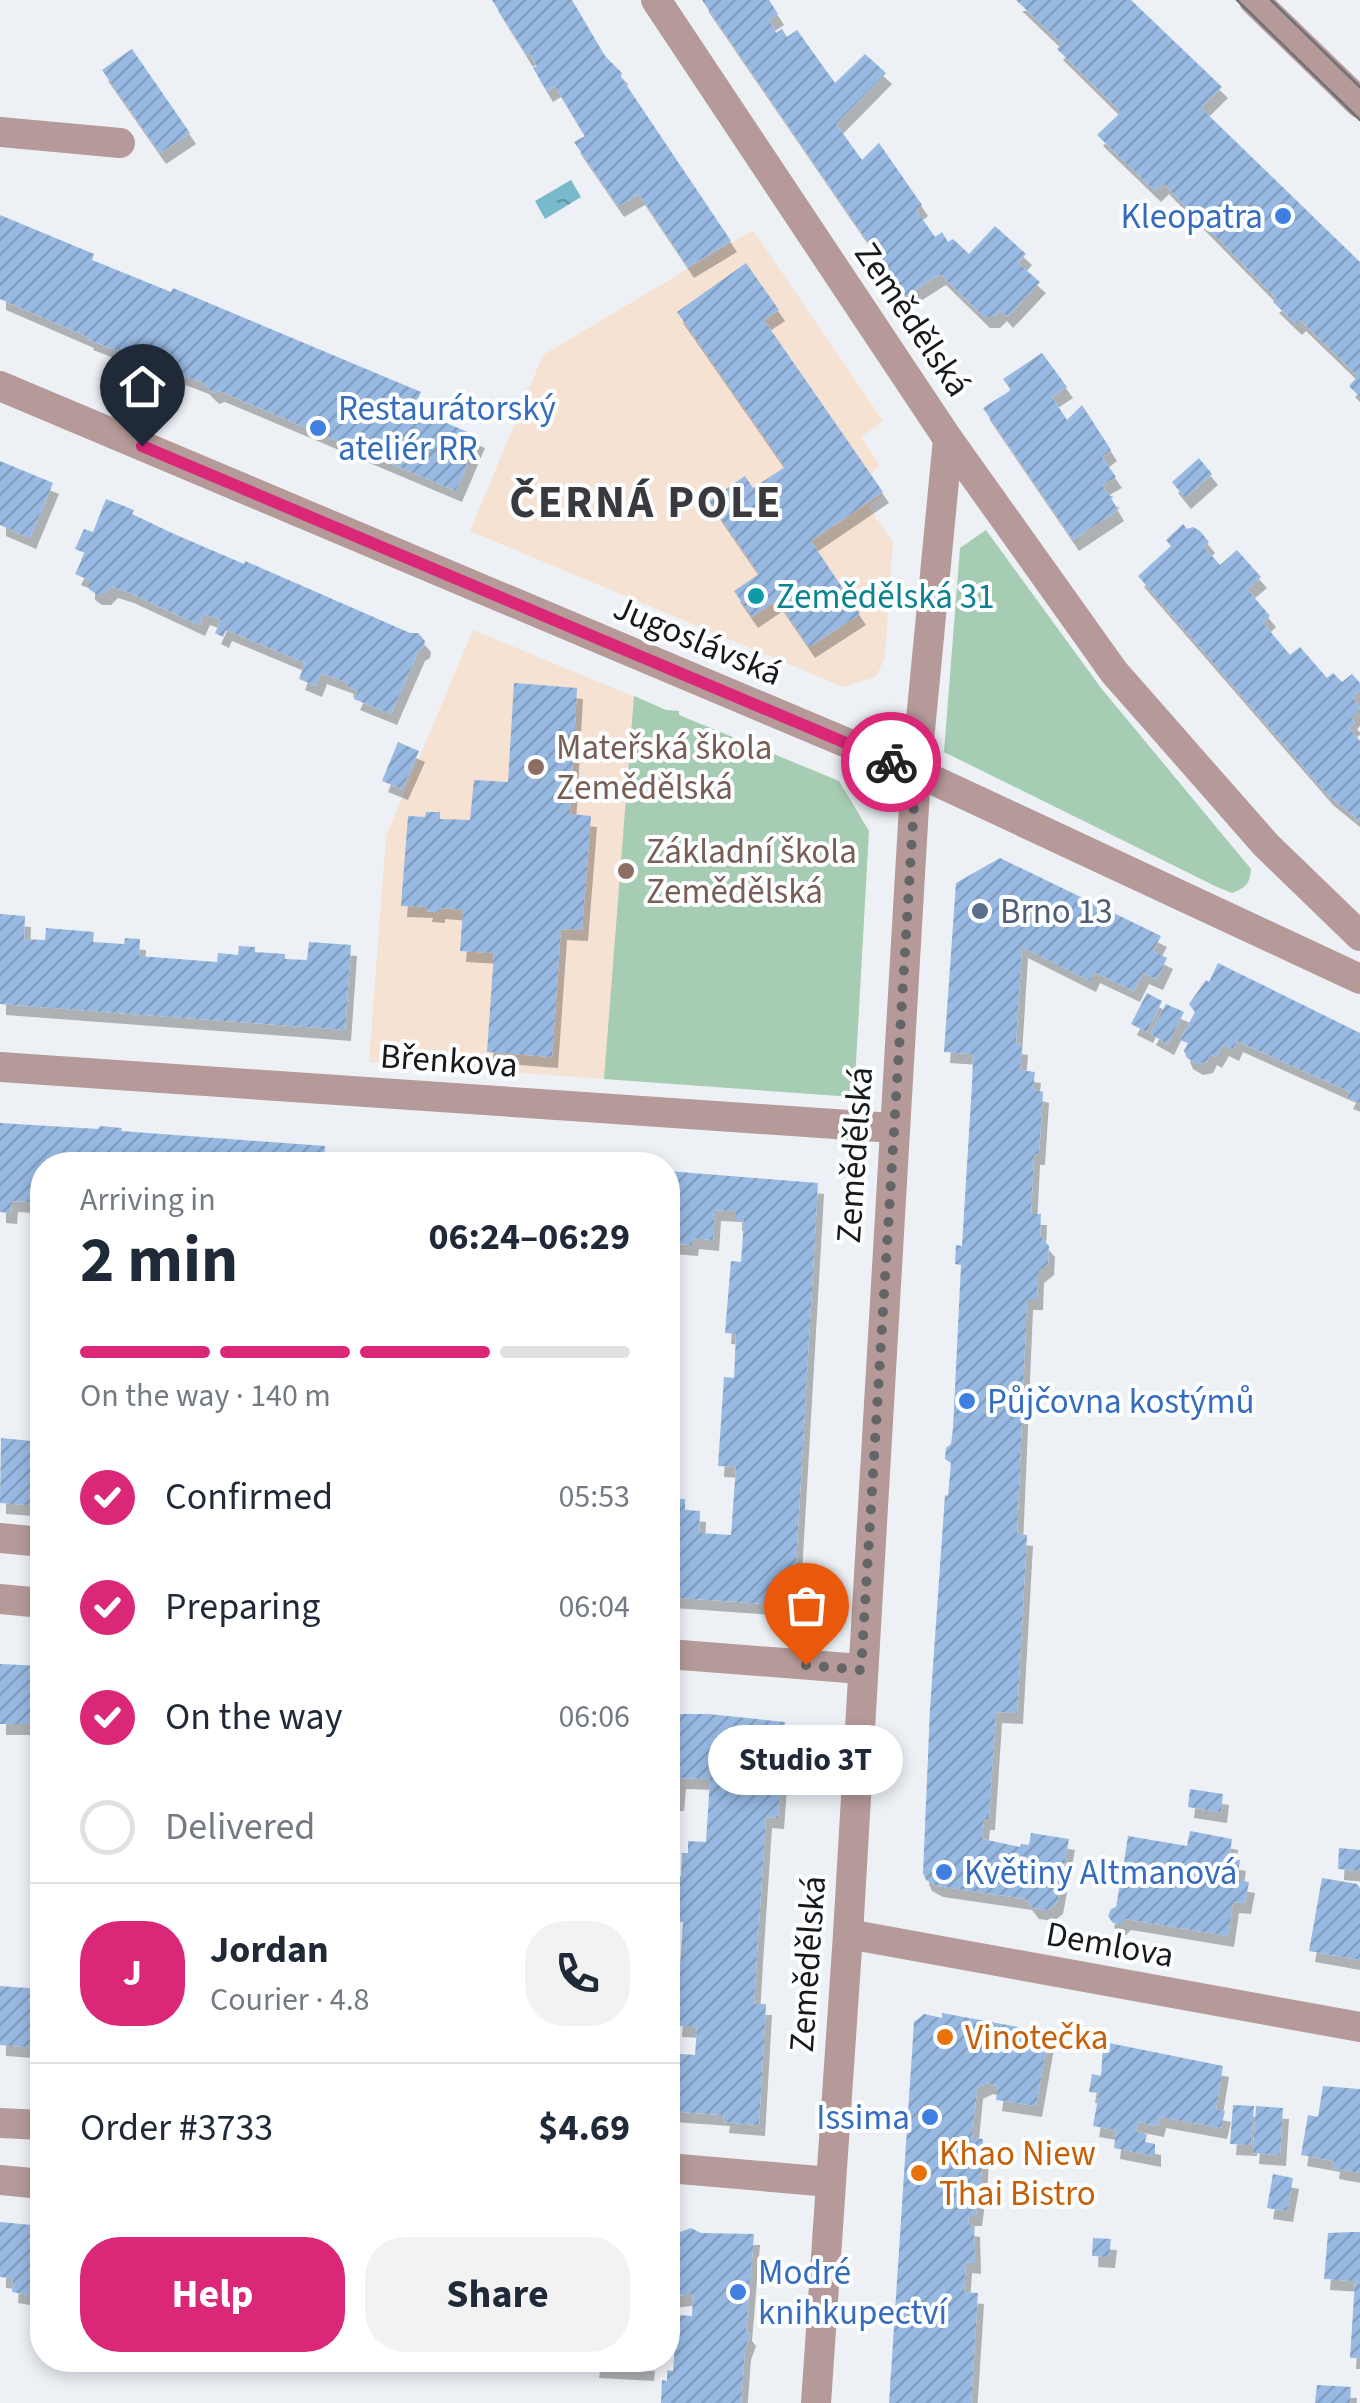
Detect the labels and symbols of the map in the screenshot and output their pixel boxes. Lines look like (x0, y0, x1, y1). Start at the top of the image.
place label: Kleopatra (1121, 192, 1263, 242)
marker: Kleopatra (1272, 205, 1294, 227)
street label: Zemědělská (842, 232, 982, 407)
pin (100, 344, 185, 447)
place label: Restaurátorský ateliér RR (338, 384, 556, 474)
marker: Restaurátorský ateliér RR (307, 417, 329, 439)
district label: ČERNÁ POLE (509, 471, 783, 535)
place label: Zemědělská 31 (776, 572, 995, 622)
street label: Jugoslávská (606, 583, 790, 699)
marker: Zemědělská 31 (745, 585, 767, 607)
courier (841, 712, 941, 812)
place label: Mateřská škola Zemědělská (556, 723, 773, 813)
marker: Mateřská škola Zemědělská (525, 756, 547, 778)
place label: Základní škola Zemědělská (646, 827, 857, 917)
marker: Základní škola Zemědělská (615, 860, 637, 882)
place label: Brno 13 (1000, 887, 1113, 937)
marker: Brno 13 (969, 900, 991, 922)
street label: Břenkova (379, 1031, 519, 1091)
street label: Zemědělská (824, 1065, 886, 1245)
place label: Půjčovna kostýmů (987, 1377, 1254, 1427)
marker: Půjčovna kostýmů (956, 1390, 978, 1412)
pin (764, 1563, 849, 1666)
callout: Studio 3T (708, 1725, 904, 1795)
place label: Květiny Altmanová (964, 1848, 1237, 1898)
marker: Květiny Altmanová (933, 1861, 955, 1883)
street label: Zemědělská (777, 1874, 839, 2054)
street label: Demlova (1042, 1909, 1178, 1981)
place label: Vinotečka (965, 2013, 1108, 2063)
marker: Vinotečka (934, 2026, 956, 2048)
place label: Issima (816, 2093, 910, 2143)
marker: Issima (919, 2106, 941, 2128)
place label: Khao Niew Thai Bistro (939, 2129, 1096, 2219)
marker: Khao Niew Thai Bistro (908, 2162, 930, 2184)
place label: Modré knihkupectví (758, 2248, 949, 2338)
marker: Modré knihkupectví (727, 2281, 749, 2303)

